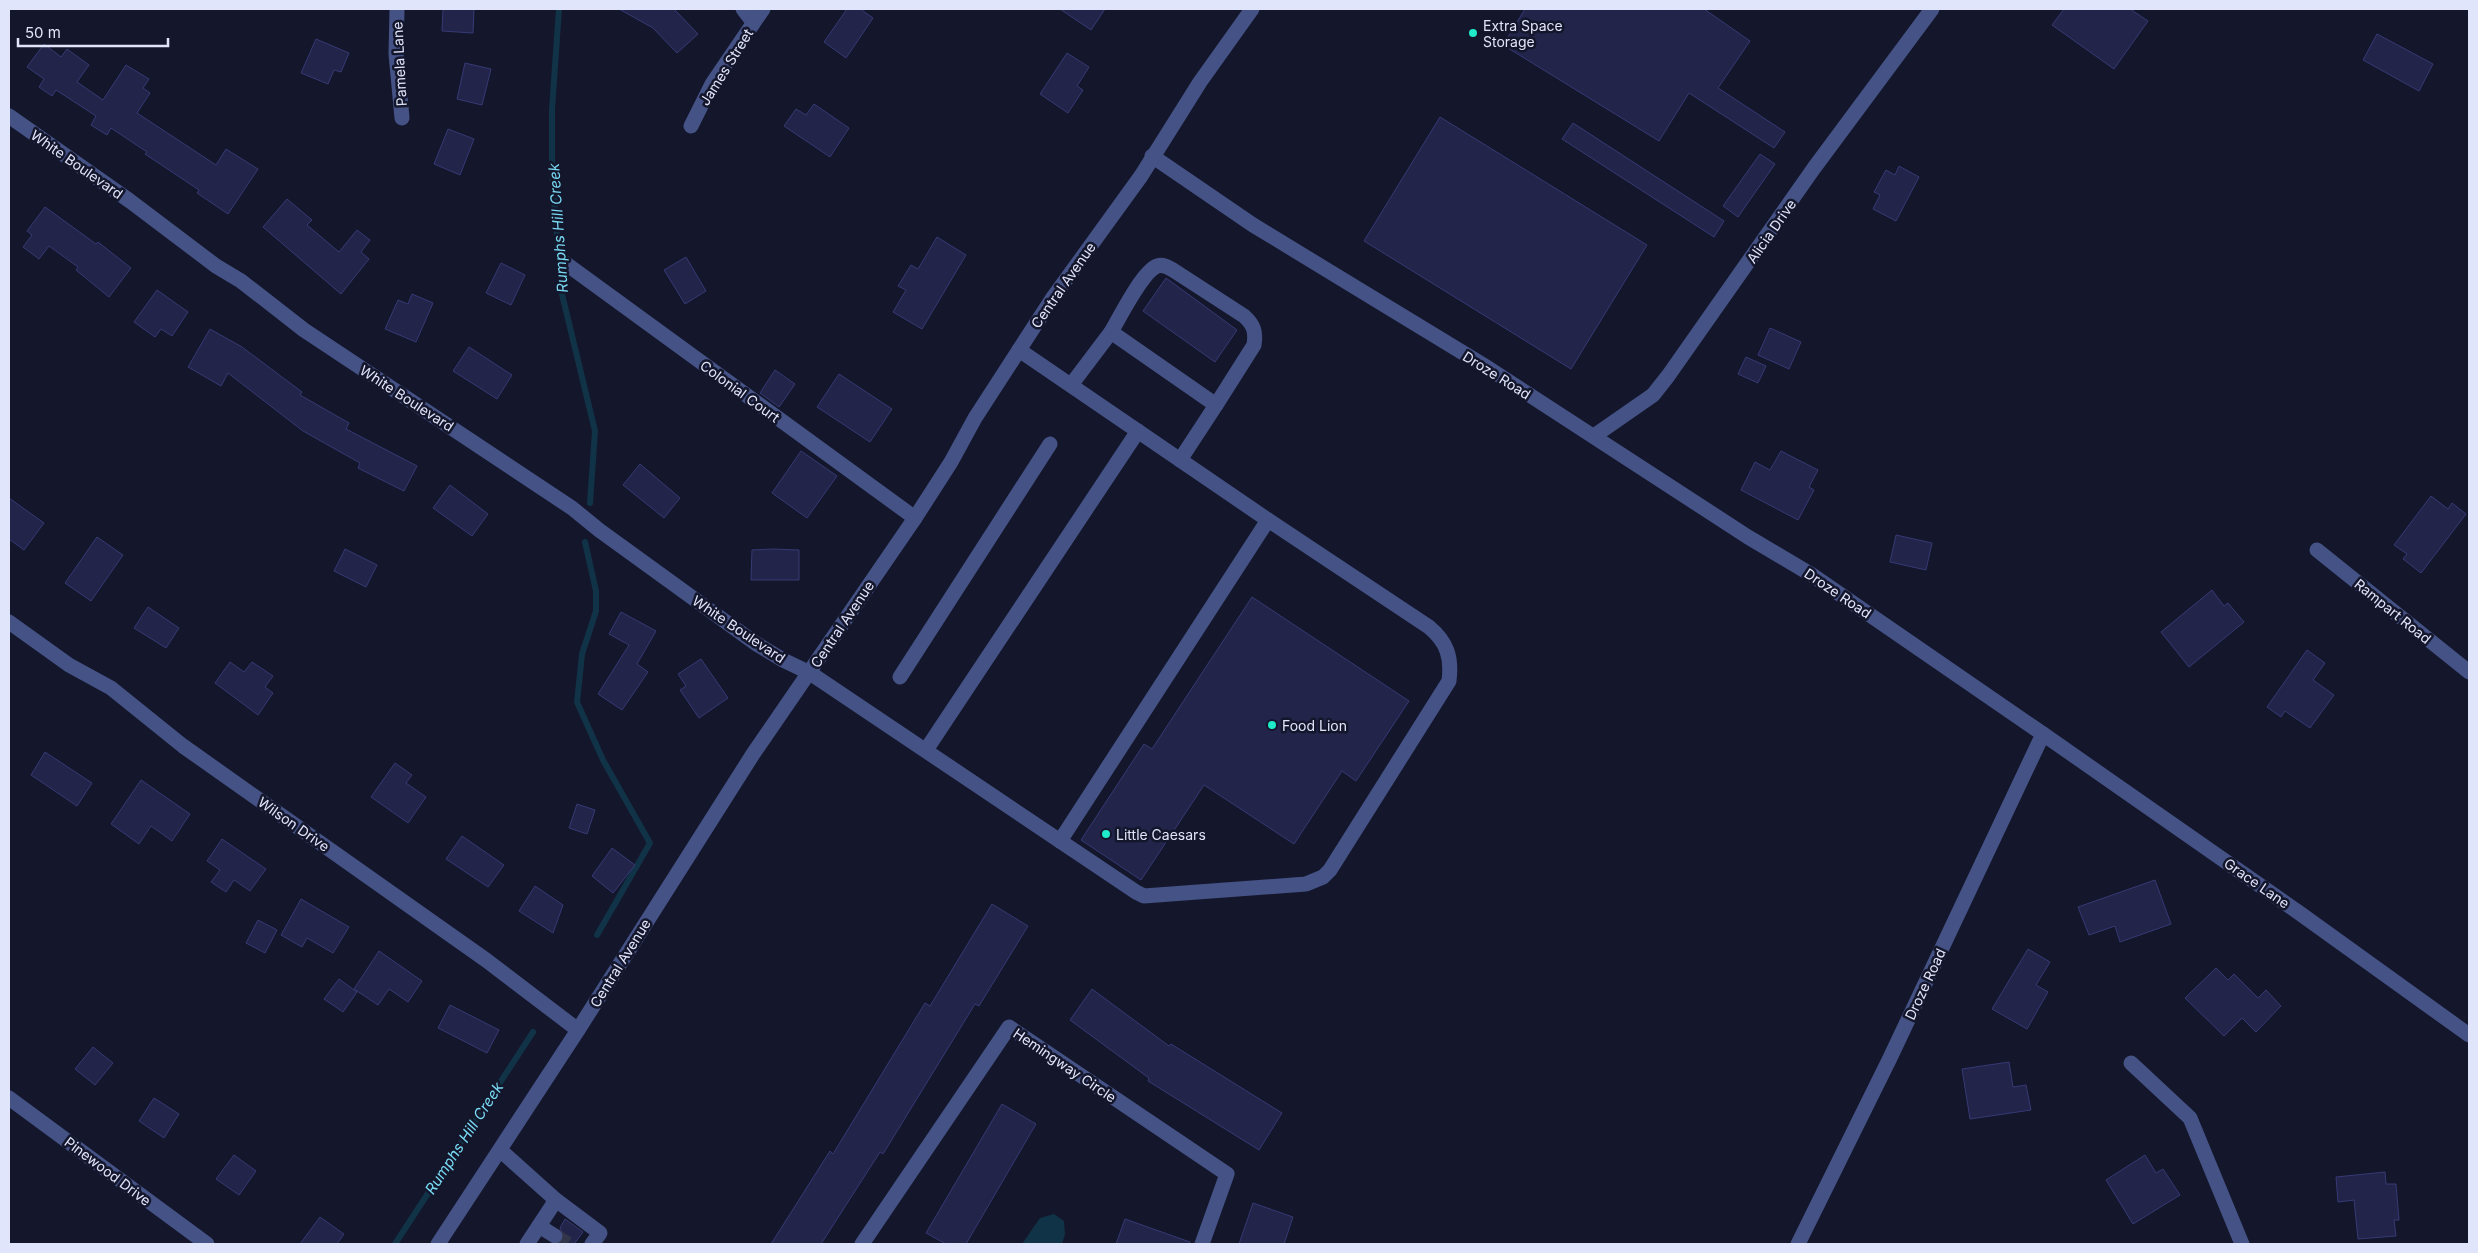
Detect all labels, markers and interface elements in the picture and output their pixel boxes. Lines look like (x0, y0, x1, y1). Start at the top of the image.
scale bar (18, 15, 168, 47)
place label: Extra Space Storage (1483, 17, 1563, 50)
street label: Pamela Lane (388, 21, 410, 107)
text: 50 m (25, 23, 61, 42)
street label: James Street (696, 25, 757, 108)
marker: Extra Space Storage (1467, 27, 1479, 39)
street label: White Boulevard (28, 126, 126, 202)
water label: Rumphs Hill Creek (544, 162, 572, 294)
street label: Alicia Drive (1743, 196, 1799, 266)
street label: Central Avenue (1027, 239, 1099, 331)
street label: Droze Road (1460, 347, 1534, 403)
street label: Colonial Court (697, 356, 783, 426)
street label: White Boulevard (357, 361, 457, 435)
street label: Droze Road (1801, 564, 1875, 622)
street label: Rampart Road (2351, 575, 2435, 647)
street label: Central Avenue (807, 577, 877, 671)
street label: White Boulevard (689, 592, 789, 666)
place label: Food Lion (1282, 717, 1347, 734)
marker: Food Lion (1266, 719, 1278, 731)
street label: Wilson Drive (255, 793, 333, 855)
place label: Little Caesars (1116, 826, 1206, 843)
marker: Little Caesars (1100, 828, 1112, 840)
street label: Grace Lane (2221, 854, 2293, 912)
street label: Central Avenue (586, 916, 654, 1010)
street label: Droze Road (1901, 946, 1949, 1022)
street label: Hemingway Circle (1010, 1024, 1120, 1106)
water label: Rumphs Hill Creek (421, 1078, 508, 1198)
street label: Pinewood Drive (61, 1133, 155, 1209)

